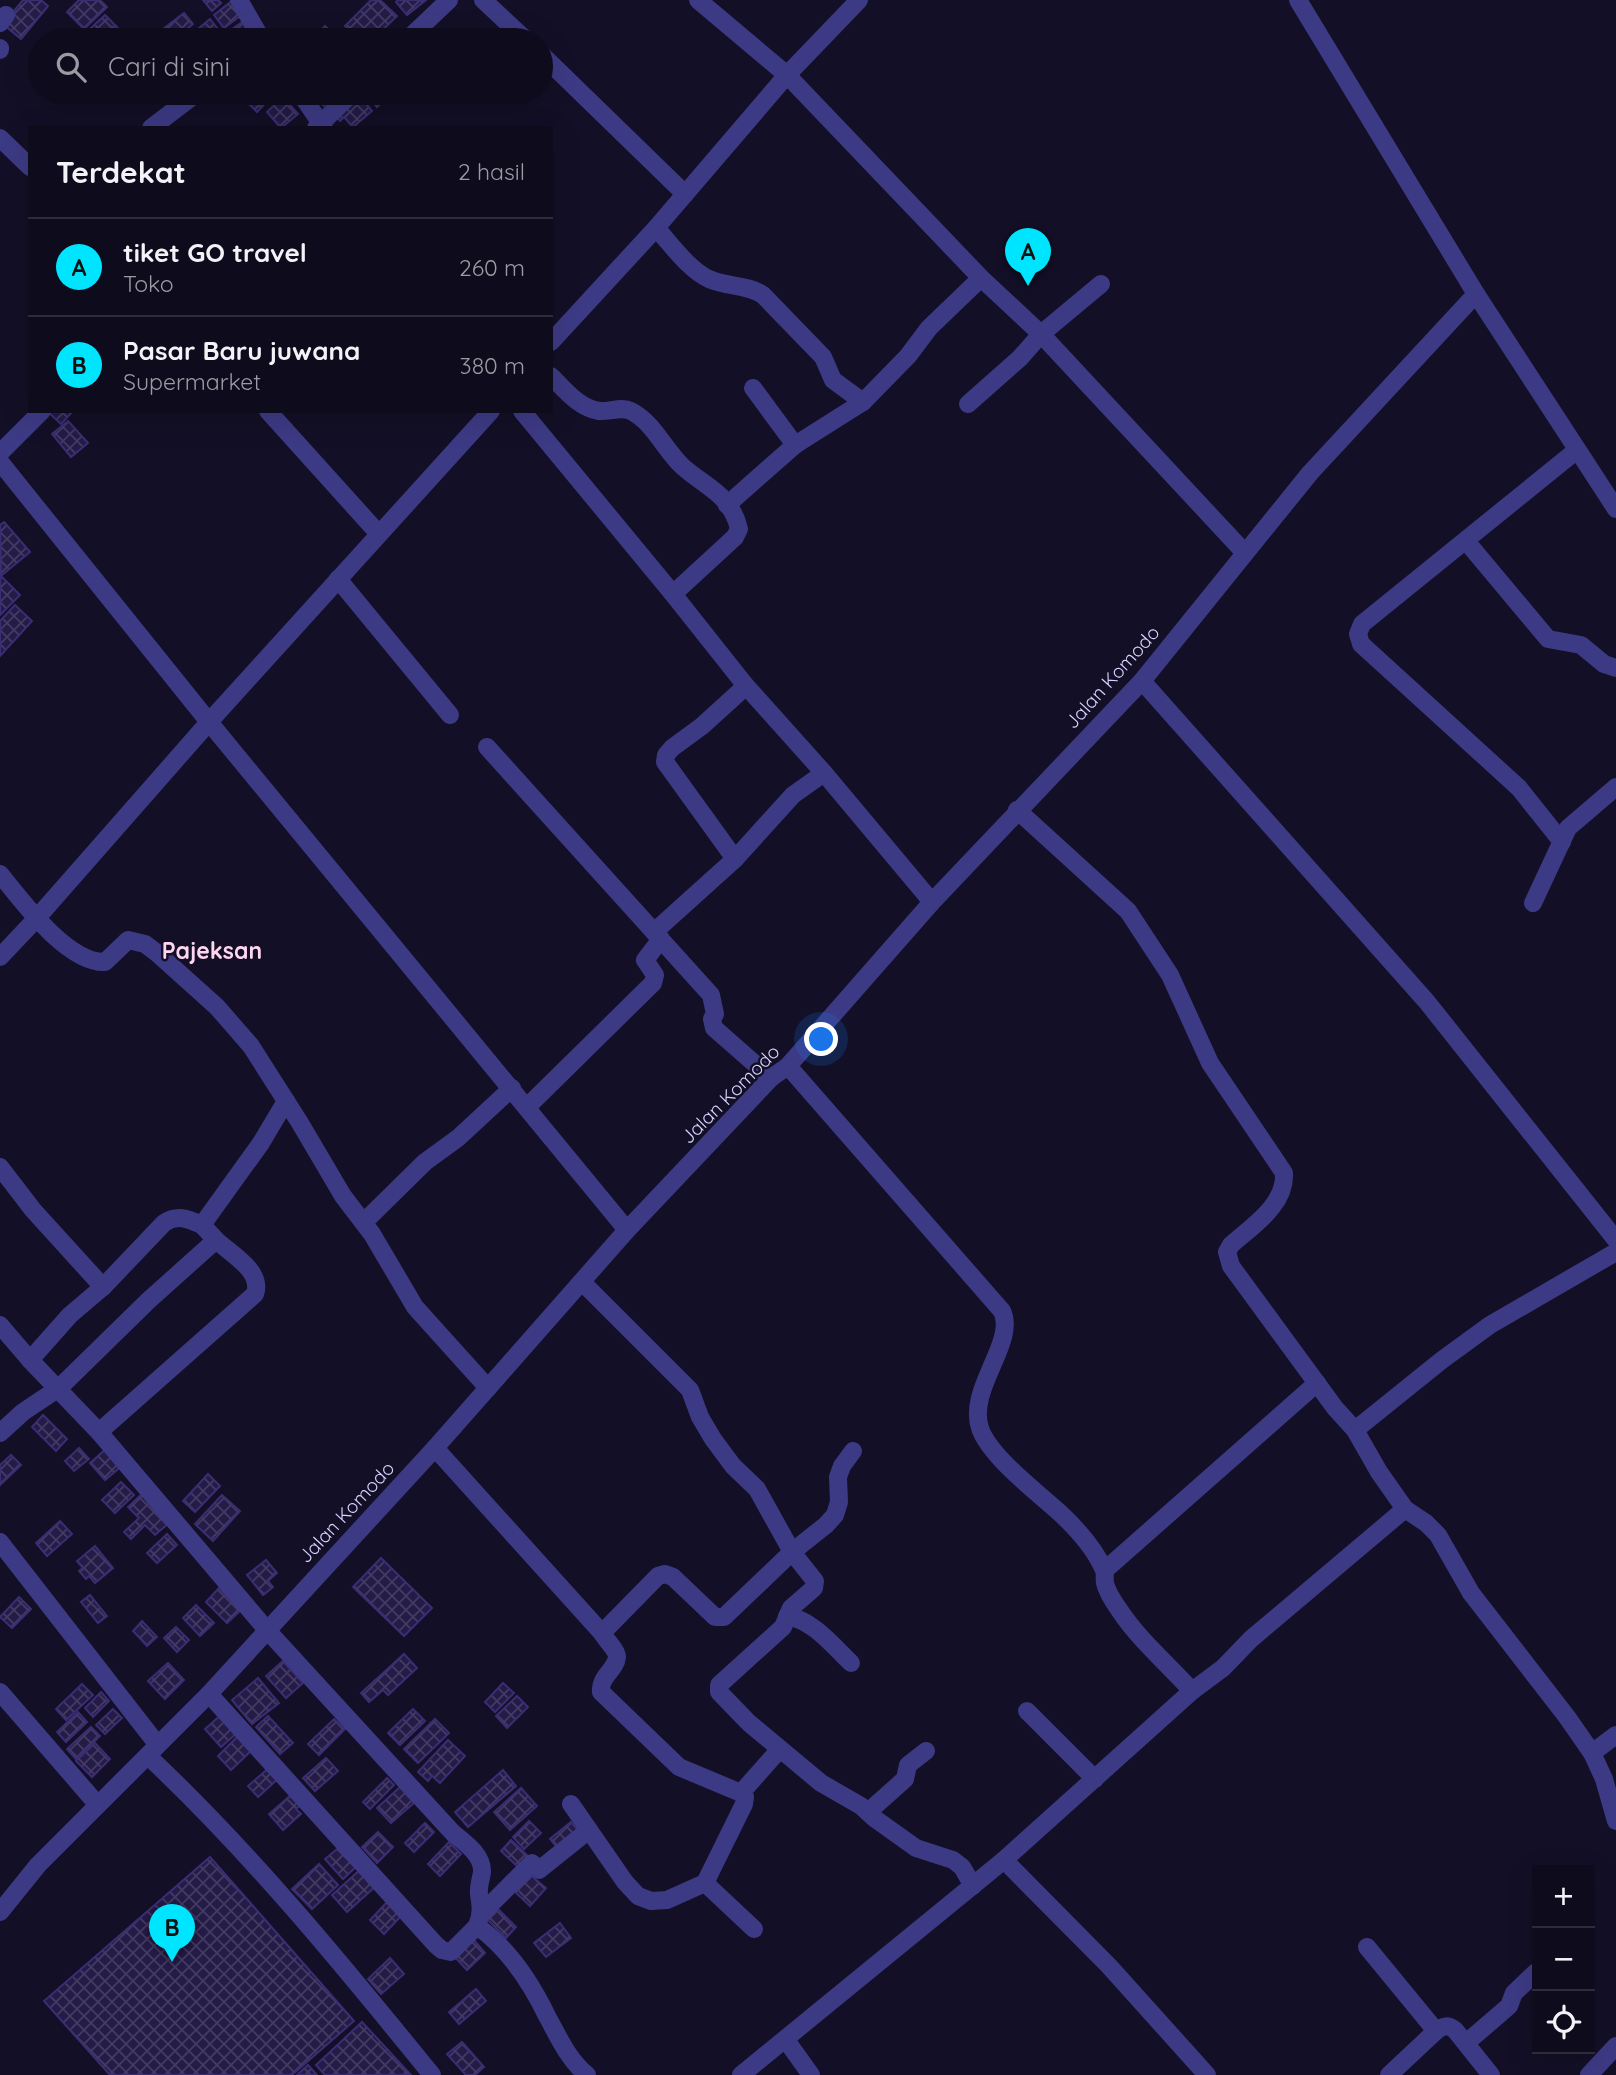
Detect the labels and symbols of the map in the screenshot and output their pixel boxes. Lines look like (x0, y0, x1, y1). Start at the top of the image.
pin: A (1005, 228, 1051, 286)
street label: Jalan Komodo (1060, 621, 1164, 733)
district label: Pajeksan (162, 936, 262, 965)
your location (804, 1022, 838, 1056)
street label: Jalan Komodo (676, 1040, 784, 1148)
street label: Jalan Komodo (293, 1456, 399, 1568)
pin: B (149, 1904, 195, 1962)

